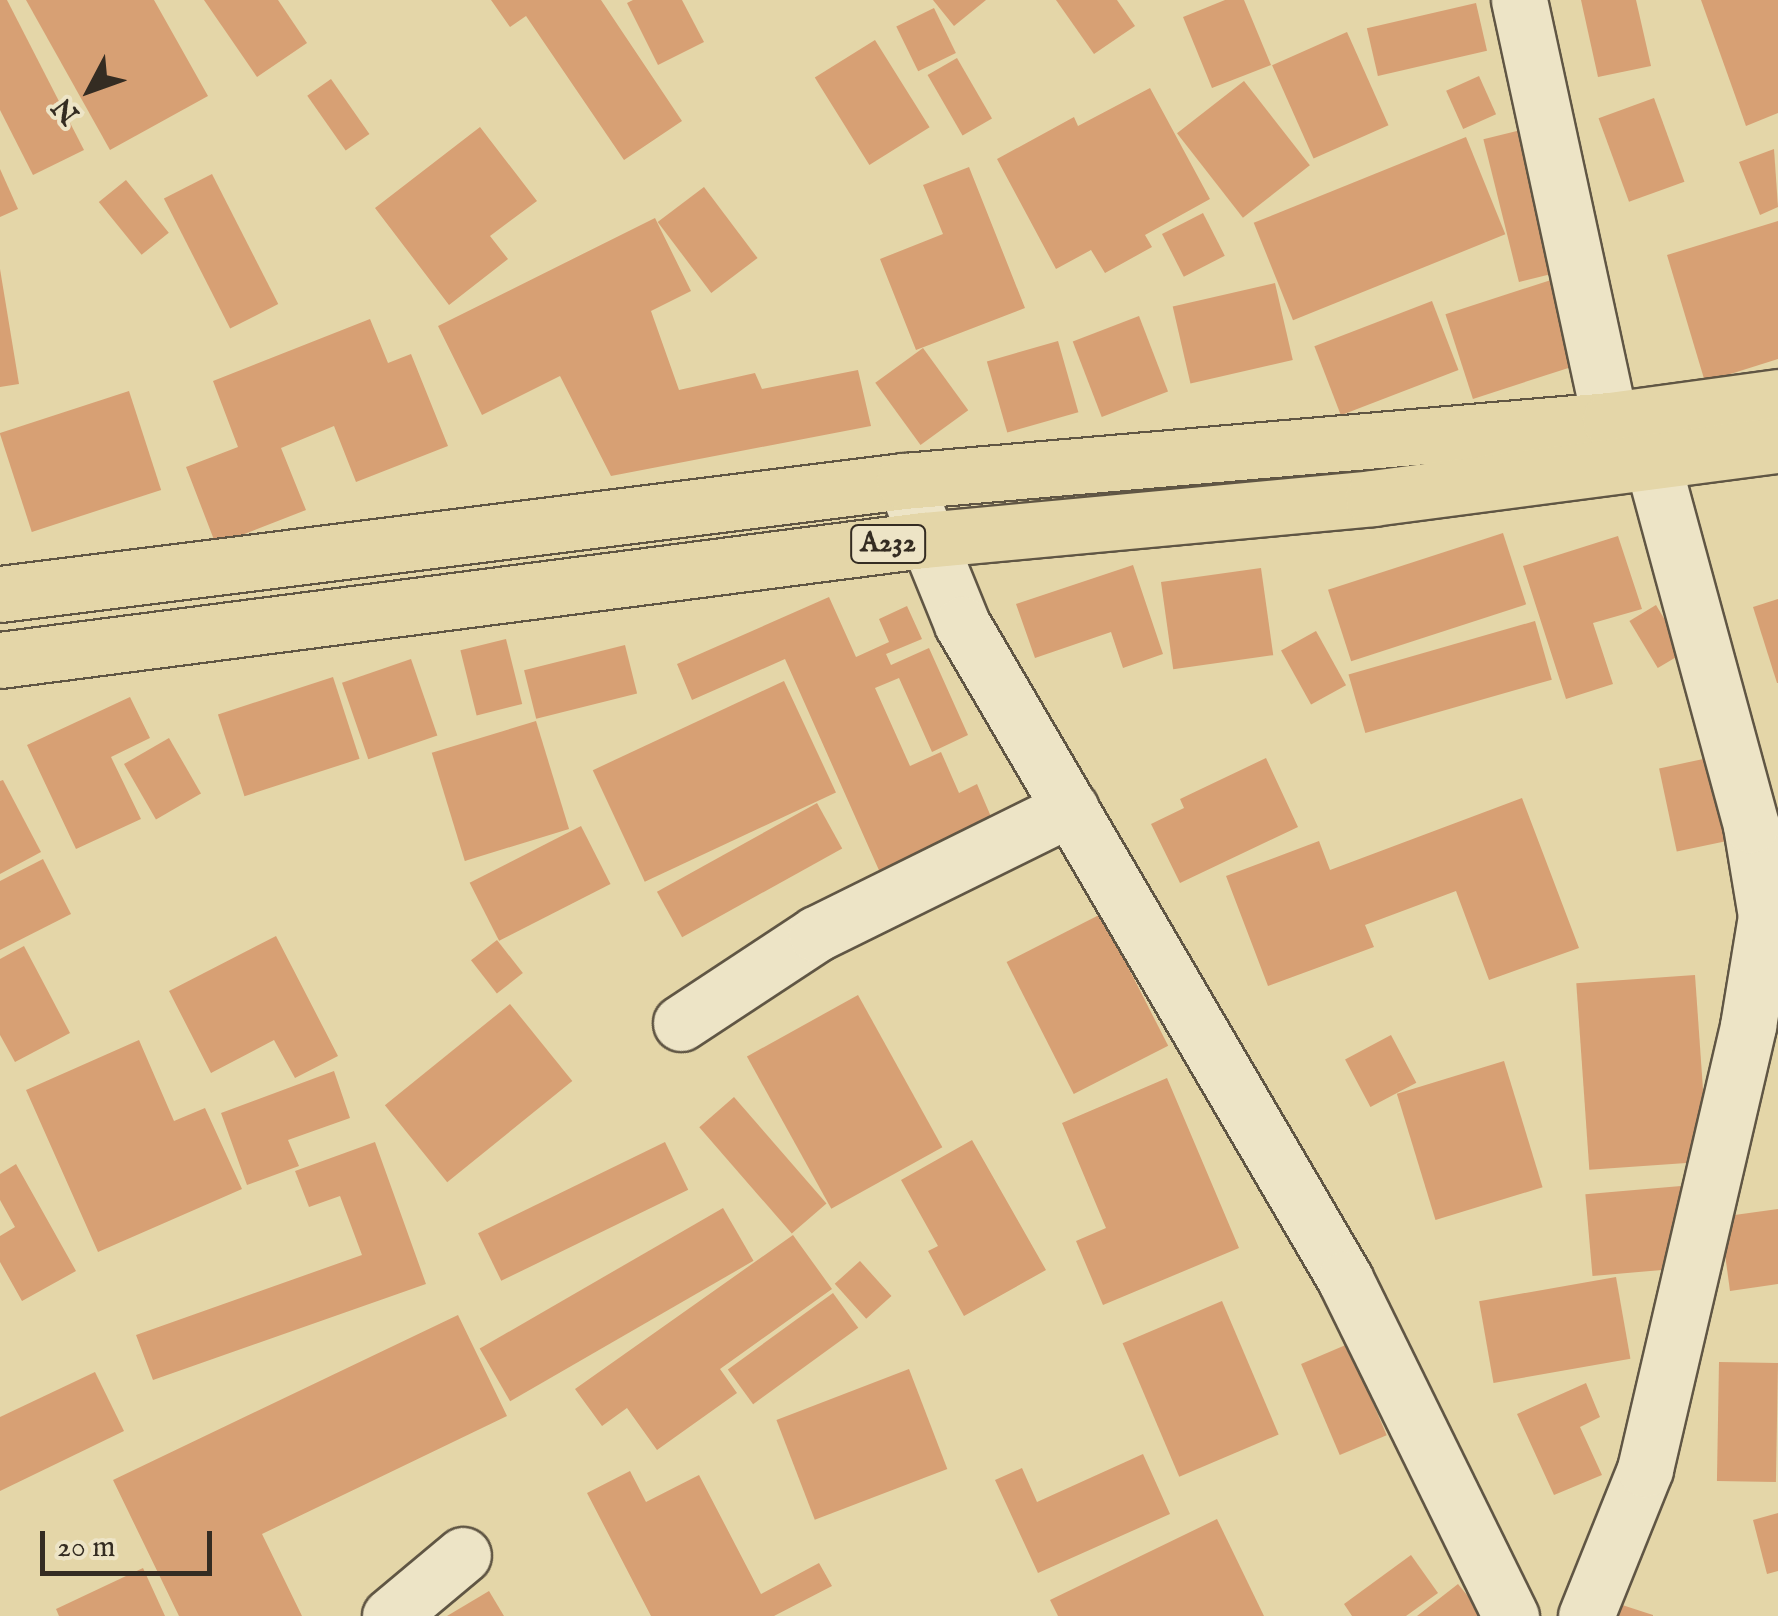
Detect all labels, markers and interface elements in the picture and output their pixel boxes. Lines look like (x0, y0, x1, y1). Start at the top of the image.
north arrow (40, 40, 140, 140)
text: N (46, 89, 88, 131)
road number: A232 (848, 521, 928, 567)
scale bar (45, 1511, 218, 1573)
text: 20 m (57, 1529, 116, 1567)

